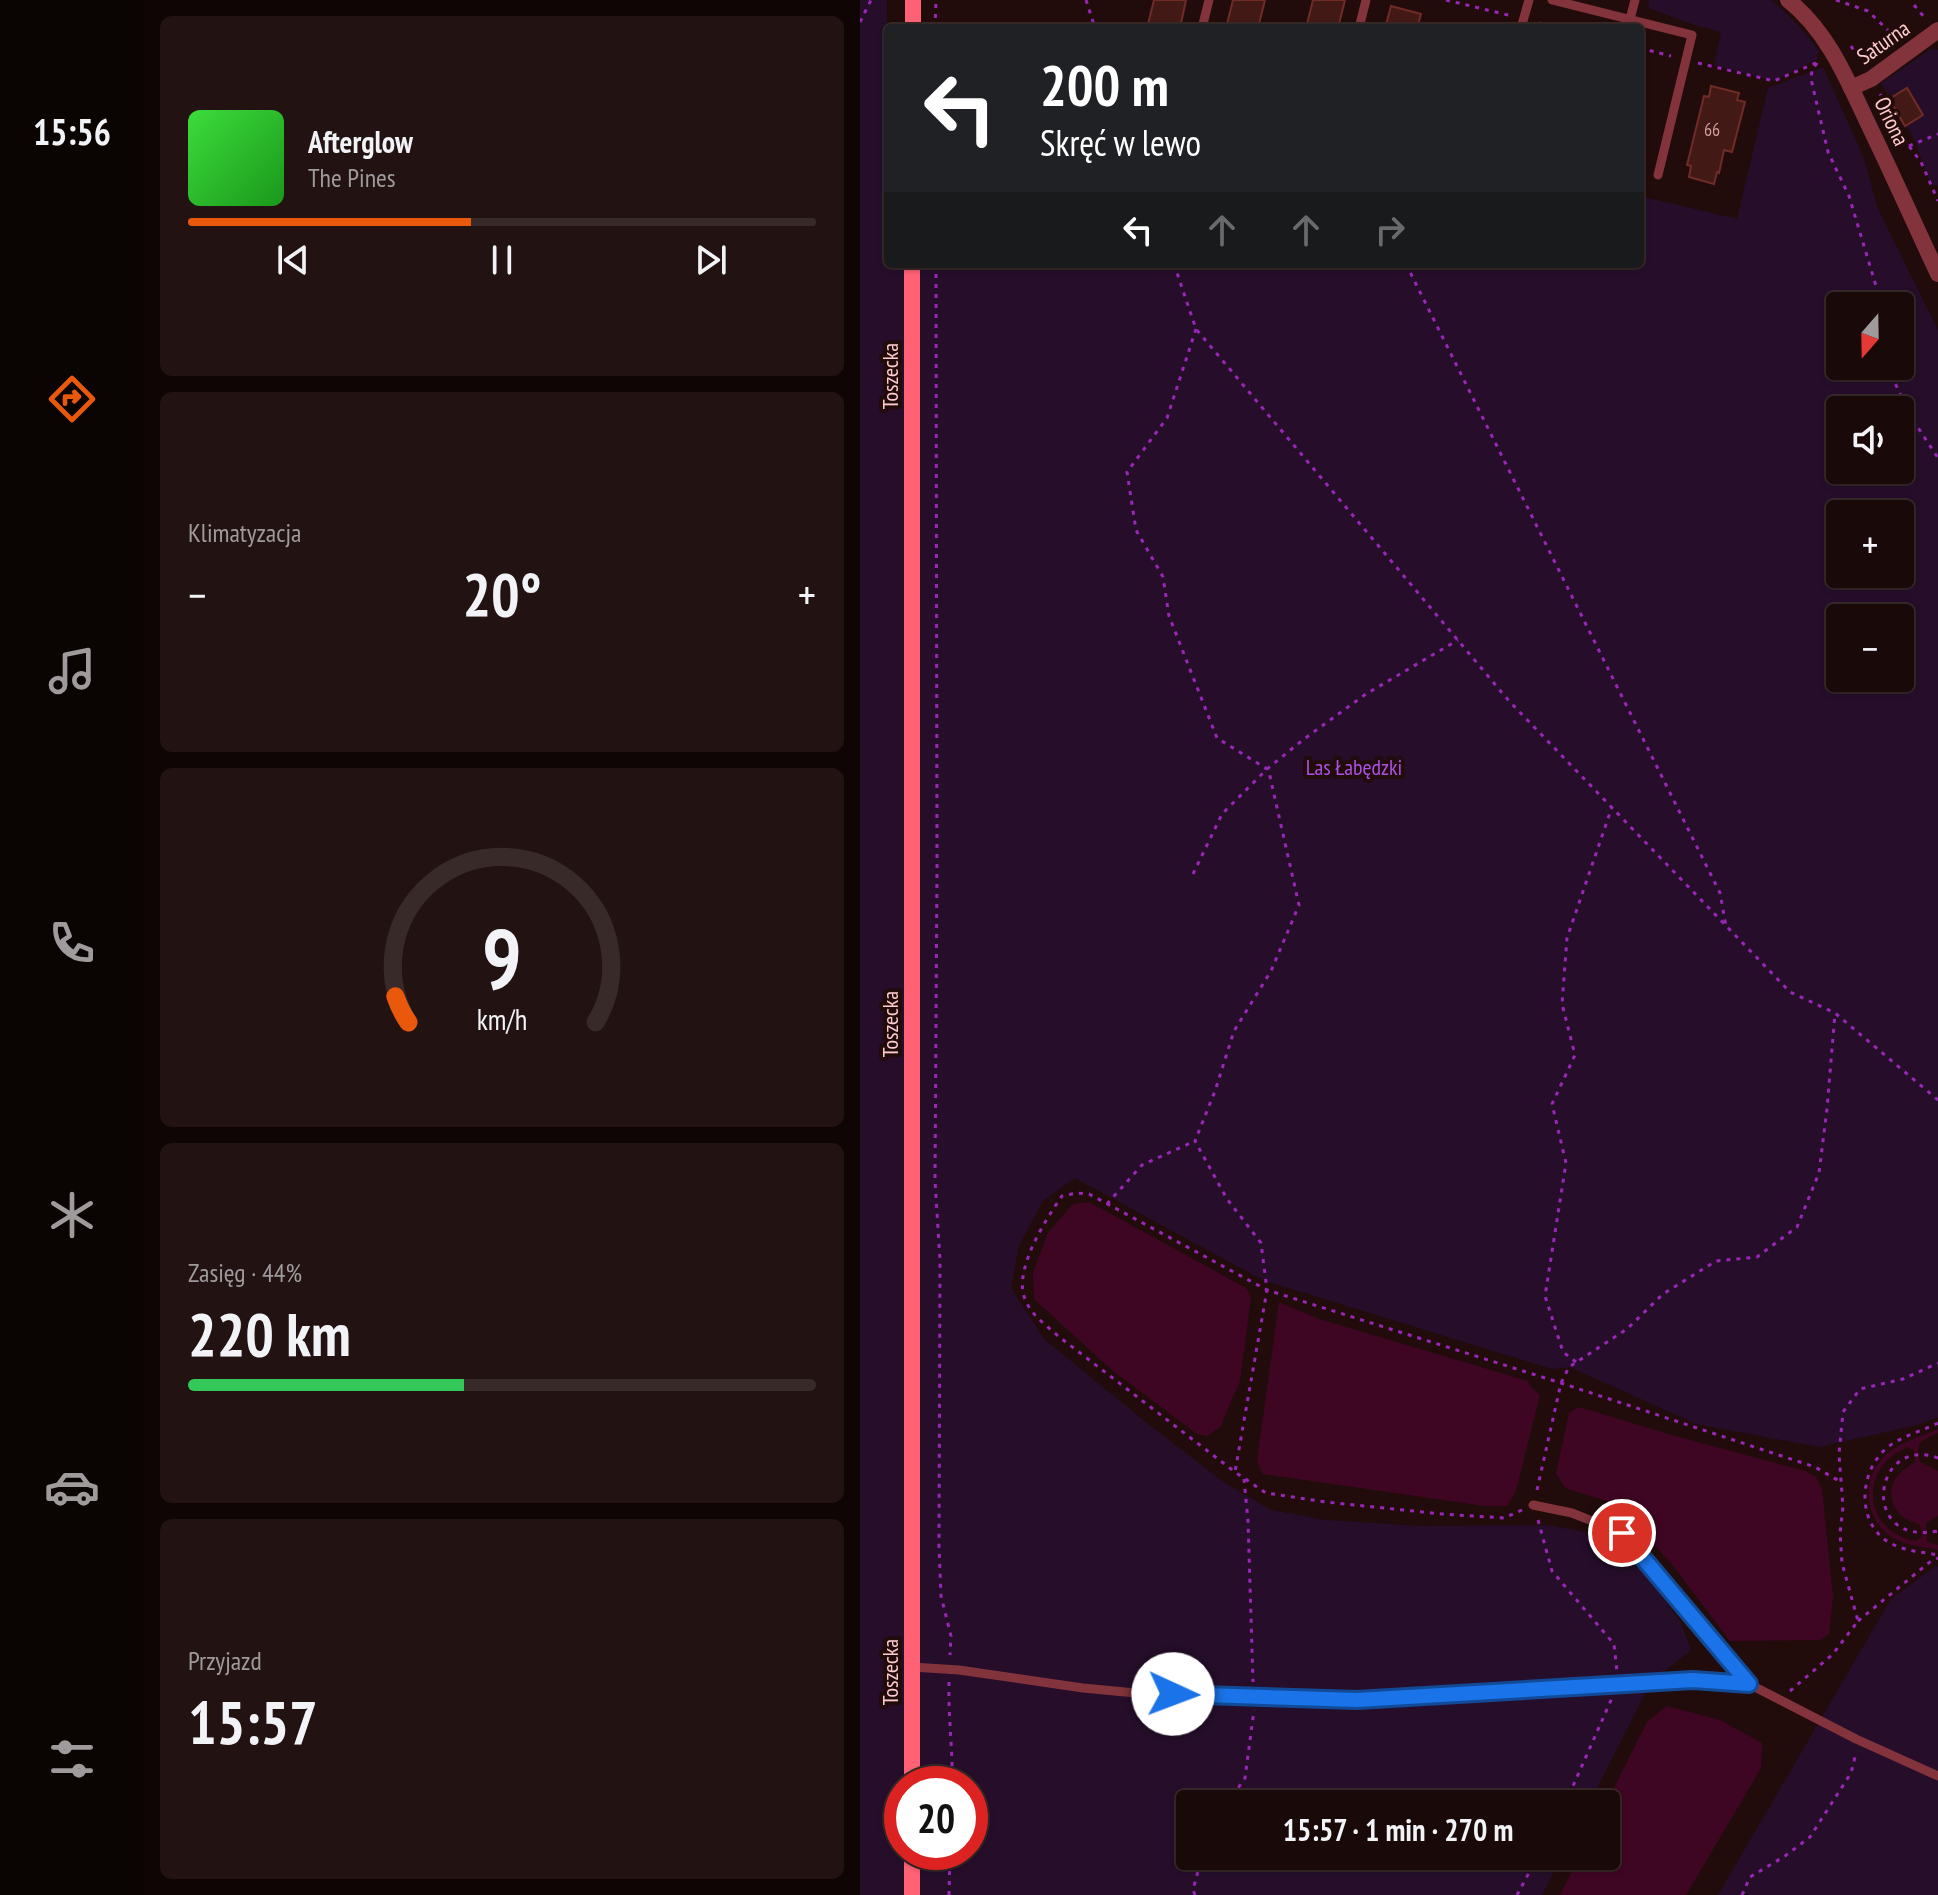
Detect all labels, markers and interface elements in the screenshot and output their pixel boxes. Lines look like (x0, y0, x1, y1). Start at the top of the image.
street label: Saturna (1851, 14, 1915, 70)
text: 200 m (1040, 49, 1169, 121)
icon: left (908, 56, 1012, 160)
street label: Oriona (1868, 92, 1916, 150)
text: 15:56 (33, 108, 111, 155)
house number: 66 (1704, 118, 1720, 141)
text: Skręć w lewo (1040, 119, 1201, 166)
text: Afterglow (308, 122, 413, 161)
text: The Pines (308, 161, 396, 194)
icon: left (1116, 208, 1160, 252)
icon: ahead (1200, 208, 1244, 252)
icon: ahead (1284, 208, 1328, 252)
icon: right (1368, 208, 1412, 252)
icon: previous (271, 238, 315, 282)
icon: pause (480, 238, 524, 282)
icon: next (689, 238, 733, 282)
north arrow (1826, 292, 1914, 380)
map controls (1826, 292, 1914, 692)
street label: Toszecka (876, 343, 904, 409)
icon: directions (44, 371, 100, 427)
button: sound (1826, 396, 1914, 484)
button: + (1826, 500, 1914, 588)
text: Klimatyzacja (188, 516, 301, 549)
text: 20° (462, 555, 542, 633)
text: − (188, 566, 206, 623)
text: + (798, 566, 816, 623)
button: − (1826, 604, 1914, 692)
icon: music (44, 643, 100, 699)
park label: Las Łabędzki (1306, 753, 1402, 781)
text: 9 (482, 904, 522, 1012)
icon: phone (44, 915, 100, 971)
street label: Toszecka (876, 991, 904, 1057)
text: km/h (477, 1002, 527, 1039)
icon: climate (44, 1187, 100, 1243)
text: Zasięg · 44% (188, 1256, 302, 1289)
text: 220 km (188, 1295, 351, 1373)
icon: car (44, 1459, 100, 1515)
pin (1588, 1499, 1656, 1567)
icon: arrive (1600, 1511, 1644, 1555)
street label: Toszecka (876, 1639, 904, 1705)
text: Przyjazd (188, 1644, 262, 1677)
position arrow (1131, 1652, 1215, 1736)
text: 15:57 (188, 1683, 318, 1761)
icon: filters (44, 1731, 100, 1787)
speed limit sign: 20 (884, 1766, 988, 1870)
text: 15:57 · 1 min · 270 m (1283, 1810, 1513, 1849)

